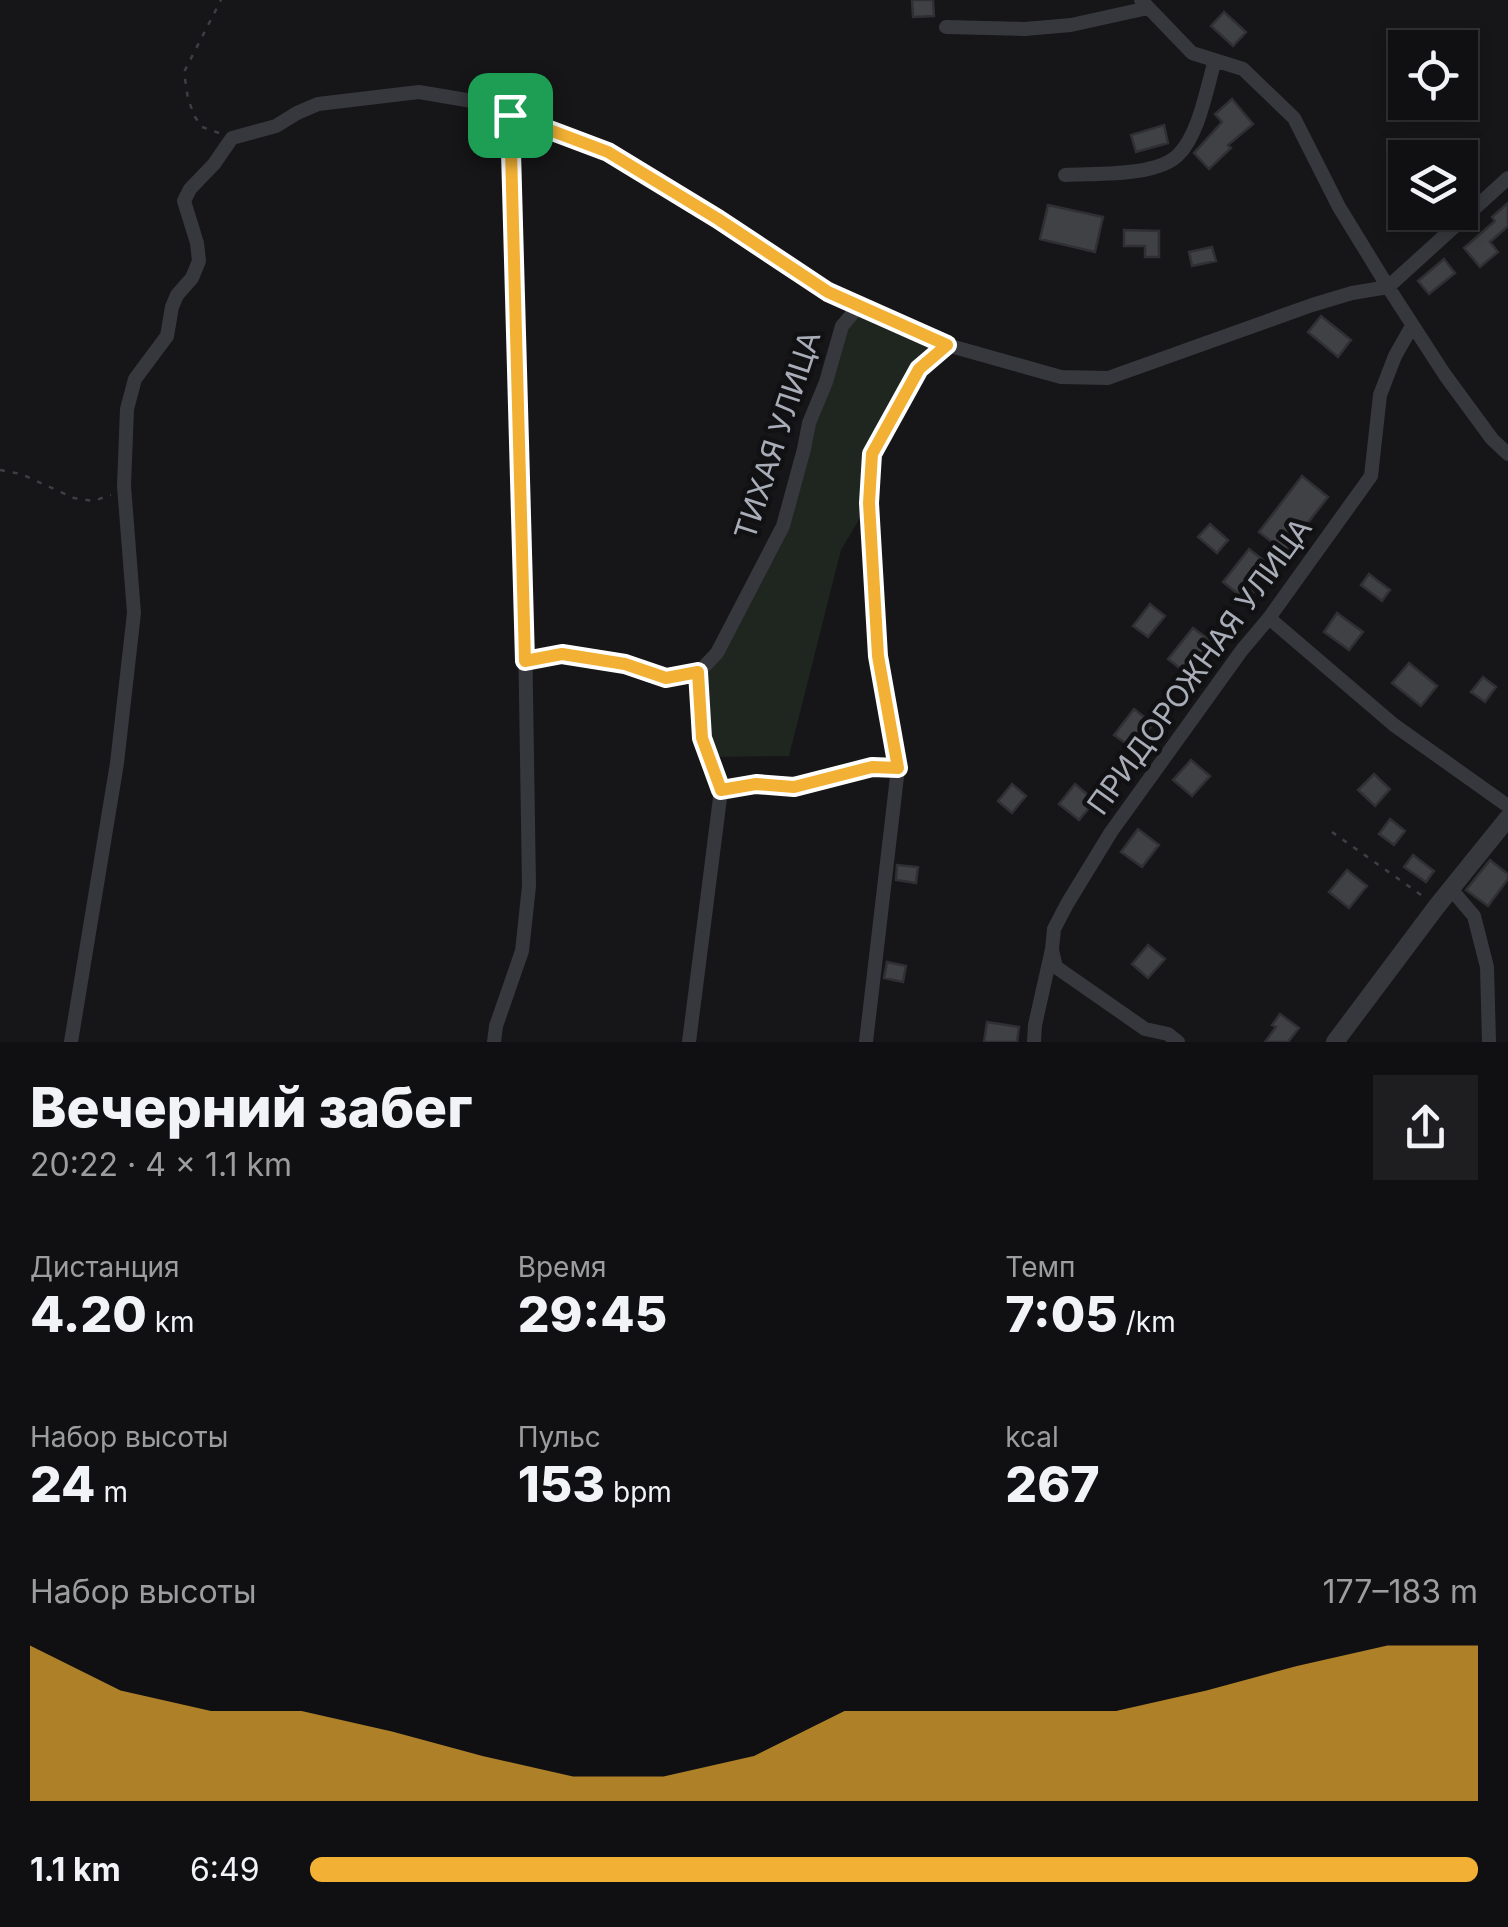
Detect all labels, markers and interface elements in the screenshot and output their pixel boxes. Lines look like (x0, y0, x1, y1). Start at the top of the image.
map controls (1388, 30, 1478, 230)
button: locate (1388, 30, 1478, 120)
pin (468, 73, 553, 158)
icon: arrive (483, 88, 538, 143)
button: layers (1388, 140, 1478, 230)
street label: ТИХАЯ УЛИЦА (726, 326, 828, 544)
street label: ПРИДОРОЖНАЯ УЛИЦА (1079, 511, 1319, 821)
text: Вечерний забег (30, 1074, 472, 1140)
button: share (1373, 1075, 1478, 1180)
text: 20:22 · 4 × 1.1 km (30, 1145, 292, 1184)
text: Дистанция (30, 1250, 180, 1284)
text: Время (518, 1250, 607, 1284)
text: Темп (1005, 1250, 1076, 1284)
text: 4.20 (30, 1284, 147, 1344)
text: 29:45 (518, 1284, 667, 1344)
text: 7:05 (1005, 1284, 1118, 1344)
text: km (147, 1305, 195, 1339)
text: /km (1118, 1305, 1176, 1339)
text: Набор высоты (30, 1420, 228, 1454)
text: Пульс (518, 1420, 601, 1454)
text: kcal (1005, 1420, 1059, 1454)
text: 24 (30, 1454, 96, 1514)
text: 153 (518, 1454, 605, 1514)
text: 267 (1005, 1454, 1100, 1514)
text: m (96, 1475, 128, 1509)
text: bpm (605, 1475, 672, 1509)
text: Набор высоты (30, 1572, 257, 1611)
text: 177–183 m (1323, 1572, 1478, 1611)
text: 1.1 km (30, 1850, 121, 1889)
text: 6:49 (190, 1850, 260, 1889)

